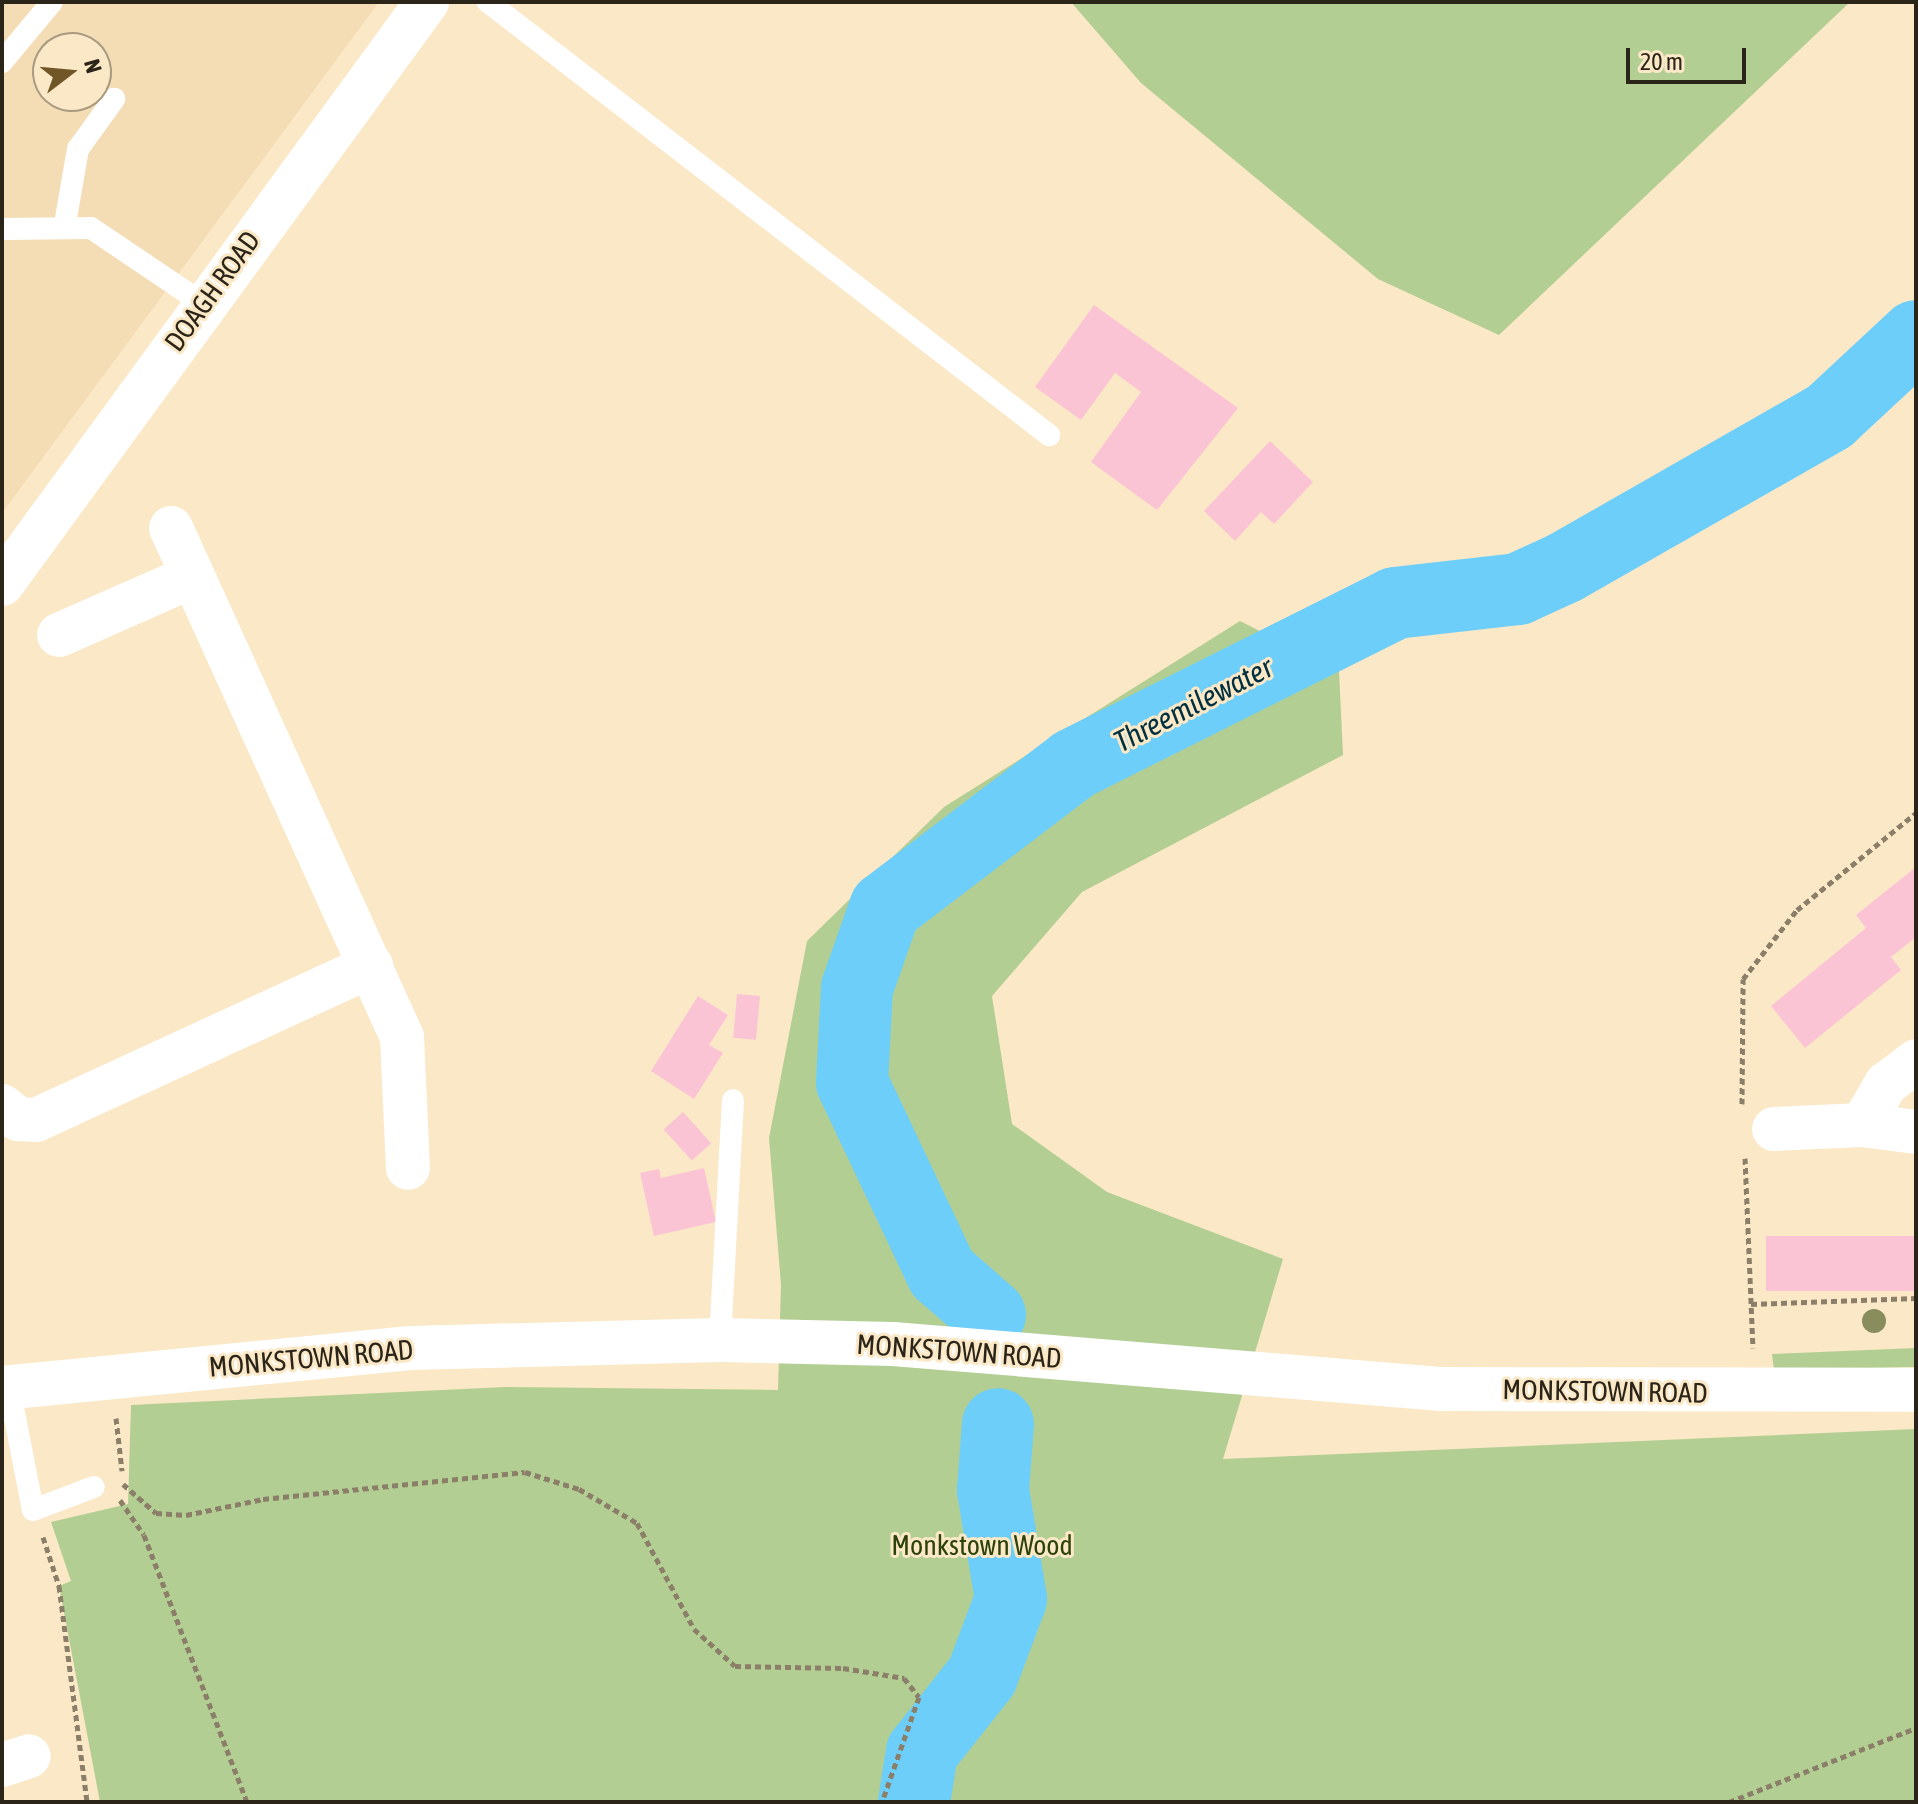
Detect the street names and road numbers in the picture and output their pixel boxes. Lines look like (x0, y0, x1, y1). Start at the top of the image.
street label: DOAGH ROAD (157, 224, 267, 358)
street label: MONKSTOWN ROAD (856, 1327, 1062, 1375)
street label: MONKSTOWN ROAD (207, 1332, 415, 1384)
street label: MONKSTOWN ROAD (1502, 1372, 1708, 1410)

